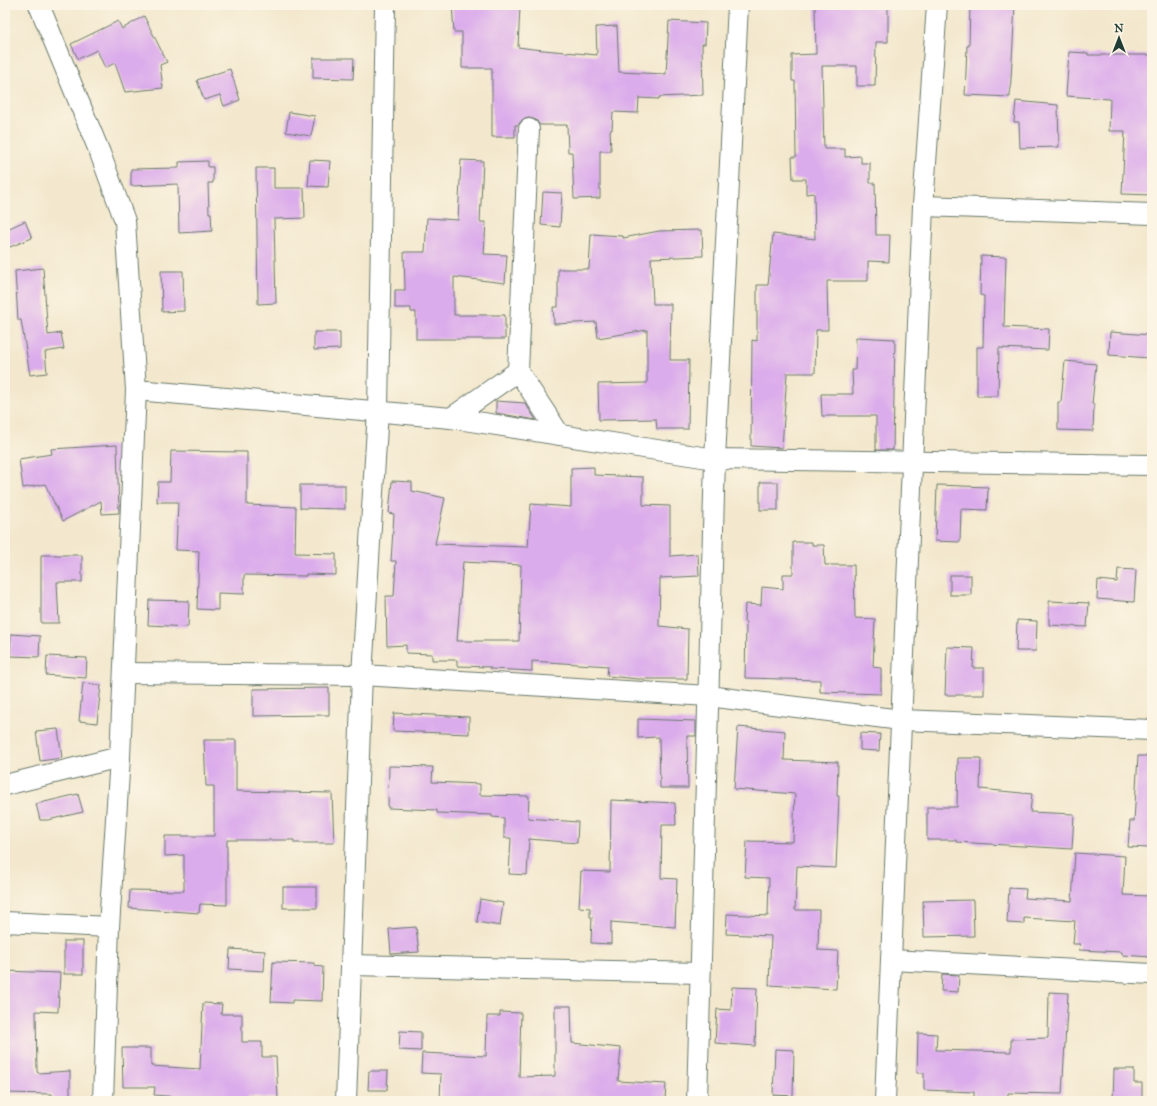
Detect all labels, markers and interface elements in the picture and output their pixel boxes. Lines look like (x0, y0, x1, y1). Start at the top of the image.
north arrow (1099, 18, 1139, 58)
text: N (1114, 22, 1124, 35)

